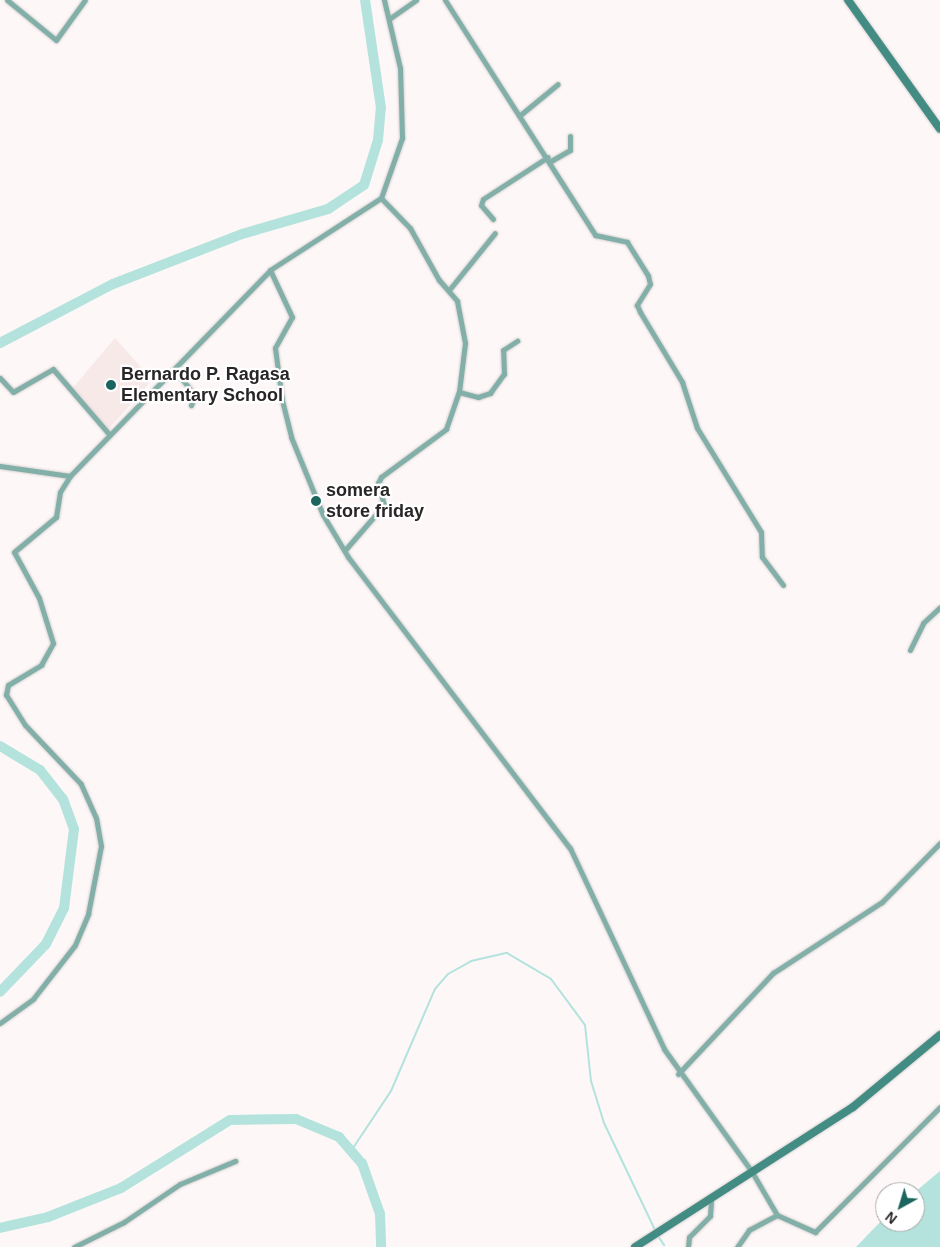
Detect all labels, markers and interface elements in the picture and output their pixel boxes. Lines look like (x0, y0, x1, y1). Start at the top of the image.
place label: Bernardo P. Ragasa Elementary School (121, 364, 290, 406)
marker: Bernardo P. Ragasa Elementary School (105, 379, 117, 391)
place label: somera store friday (326, 480, 424, 522)
marker: somera store friday (310, 495, 322, 507)
north arrow (875, 1182, 925, 1232)
text: N (882, 1208, 900, 1227)

